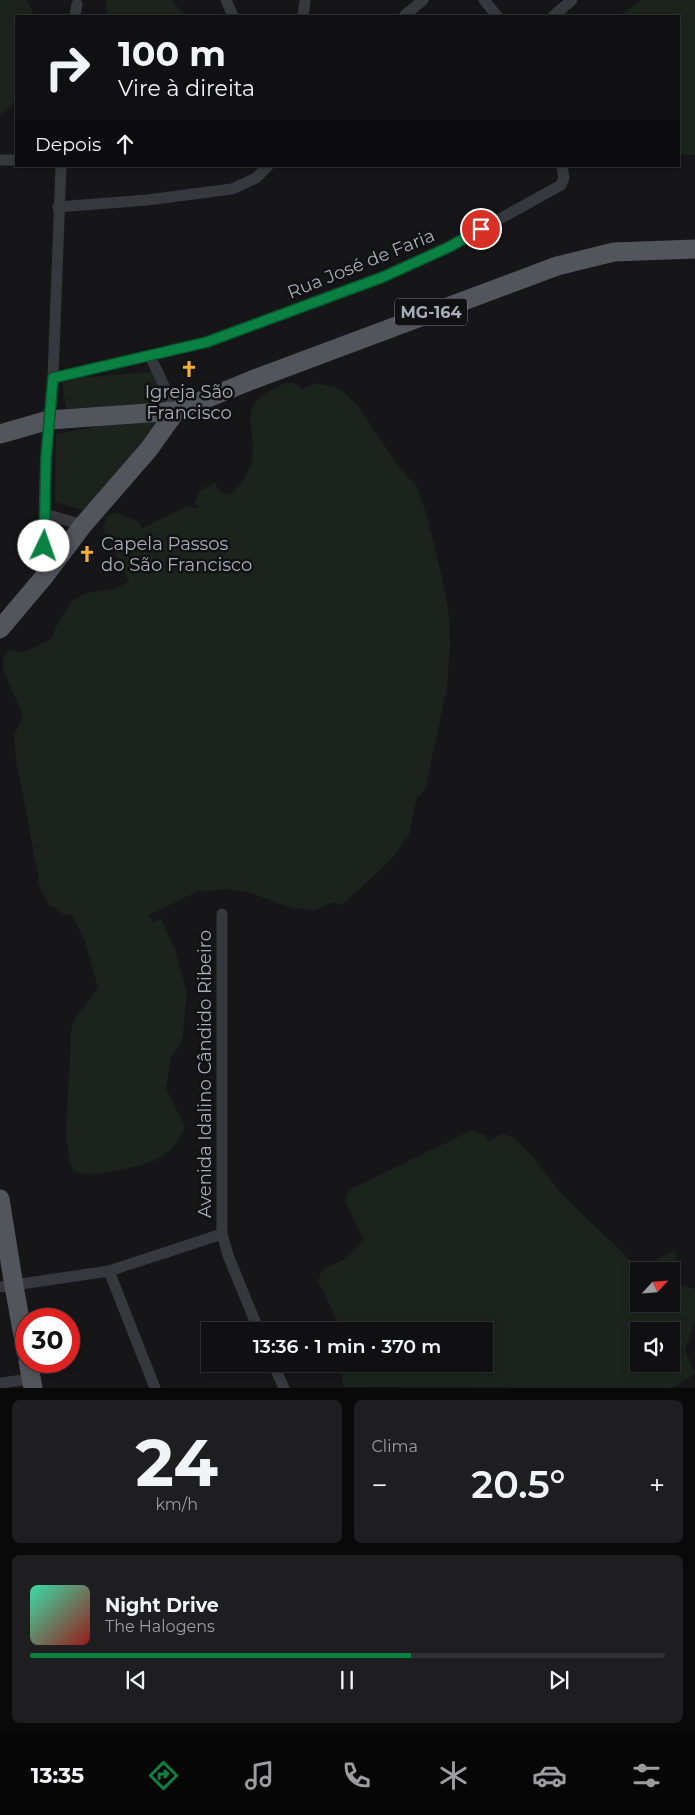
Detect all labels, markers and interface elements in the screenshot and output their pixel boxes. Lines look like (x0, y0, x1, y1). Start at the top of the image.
text: 100 m (118, 32, 226, 75)
icon: right (35, 35, 100, 100)
text: Vire à direita (118, 75, 255, 102)
icon: ahead (111, 130, 139, 158)
text: Depois (35, 133, 101, 156)
pin (460, 208, 502, 250)
icon: arrive (467, 215, 495, 243)
street label: Rua José de Faria (284, 224, 438, 304)
road number: MG-164 (395, 298, 467, 326)
church icon: Igreja São Francisco (179, 359, 199, 379)
place label: Igreja São Francisco (145, 381, 233, 424)
position arrow (17, 519, 69, 571)
place label: Capela Passos do São Francisco (101, 533, 252, 576)
church icon: Capela Passos do São Francisco (77, 544, 97, 564)
street label: Avenida Idalino Cândido Ribeiro (194, 930, 216, 1218)
north arrow (630, 1262, 680, 1312)
map controls (630, 1262, 680, 1372)
speed limit sign: 30 (15, 1308, 80, 1373)
button: sound (630, 1322, 680, 1372)
text: 13:36 · 1 min · 370 m (253, 1335, 441, 1358)
text: 24 (136, 1423, 218, 1502)
text: Clima (372, 1437, 418, 1456)
text: 20.5° (471, 1461, 565, 1508)
text: − (372, 1468, 388, 1502)
text: + (649, 1468, 665, 1502)
text: km/h (155, 1495, 198, 1514)
text: Night Drive (105, 1594, 219, 1617)
text: The Halogens (105, 1617, 215, 1636)
icon: previous (122, 1666, 150, 1694)
icon: pause (333, 1666, 361, 1694)
icon: next (545, 1666, 573, 1694)
icon: directions (146, 1758, 181, 1793)
icon: music (242, 1758, 277, 1793)
icon: phone (339, 1758, 374, 1793)
icon: climate (436, 1758, 471, 1793)
icon: car (532, 1758, 567, 1793)
icon: filters (629, 1758, 664, 1793)
text: 13:35 (31, 1762, 84, 1789)

